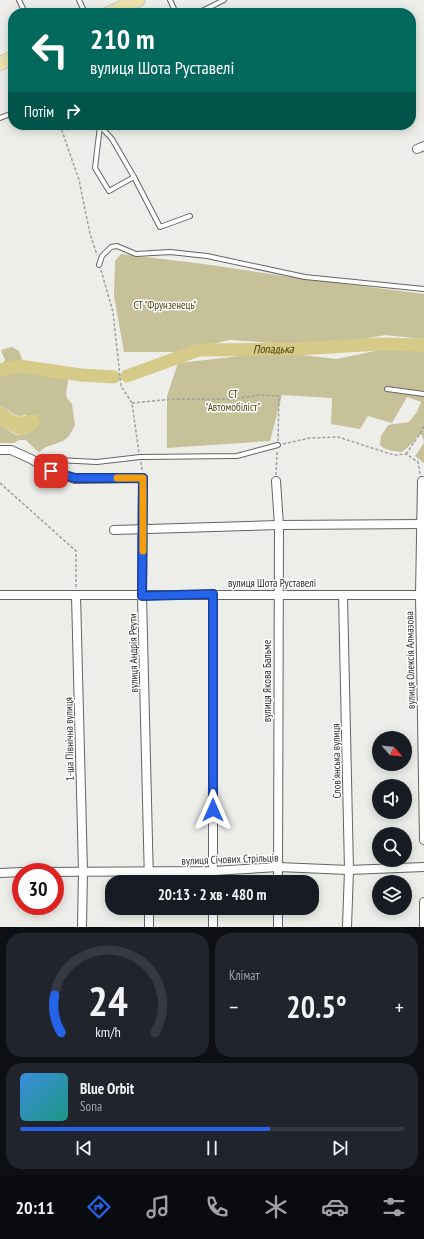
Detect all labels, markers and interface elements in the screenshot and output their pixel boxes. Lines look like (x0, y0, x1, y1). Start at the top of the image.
text: 210 m (90, 20, 154, 57)
icon: left (24, 24, 76, 76)
text: вулиця Шота Руставелі (90, 56, 234, 79)
icon: right (62, 100, 84, 122)
text: Потім (24, 102, 54, 121)
park label: СТ "Фрунзенець" (134, 298, 196, 312)
water label: Попадька (253, 341, 295, 356)
park label: СТ "Автомобіліст" (206, 387, 260, 414)
pin (34, 454, 68, 488)
icon: arrive (40, 460, 62, 482)
street label: вулиця Шота Руставелі (228, 576, 316, 590)
street label: вулиця Олексія Алмазова (402, 611, 418, 709)
street label: вулиця Андрія Реути (125, 613, 141, 693)
street label: вулиця Якова Бальме (260, 639, 274, 722)
street label: 1-ша Північна вулиця (61, 697, 77, 781)
street label: Словʼянська вулиця (328, 723, 344, 799)
north arrow (372, 731, 412, 771)
map controls (372, 731, 412, 915)
button: sound (372, 779, 412, 819)
position arrow (192, 789, 234, 831)
button: search (372, 827, 412, 867)
street label: вулиця Січових Стрільців (181, 850, 279, 868)
speed limit sign: 30 (12, 863, 64, 915)
button: layers (372, 875, 412, 915)
text: 20:13 · 2 хв · 480 m (158, 885, 266, 904)
text: Клімат (229, 967, 260, 984)
text: 24 (88, 974, 127, 1027)
text: 20.5° (286, 987, 347, 1026)
text: − (229, 993, 238, 1021)
text: + (395, 993, 404, 1021)
text: km/h (95, 1022, 120, 1041)
text: Blue Orbit (80, 1079, 134, 1098)
text: Sona (80, 1098, 102, 1115)
icon: previous (73, 1137, 95, 1159)
icon: pause (201, 1137, 223, 1159)
icon: next (329, 1137, 351, 1159)
icon: directions (85, 1193, 113, 1221)
icon: music (144, 1193, 172, 1221)
icon: phone (203, 1193, 231, 1221)
icon: climate (262, 1193, 290, 1221)
icon: car (321, 1193, 349, 1221)
icon: filters (380, 1193, 408, 1221)
text: 20:11 (16, 1196, 54, 1219)

